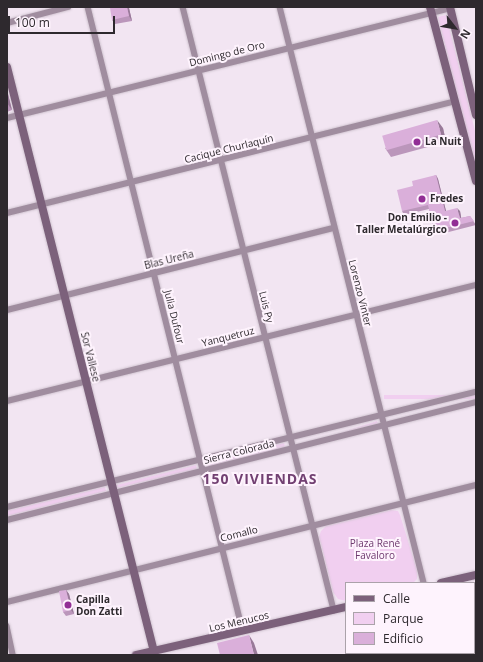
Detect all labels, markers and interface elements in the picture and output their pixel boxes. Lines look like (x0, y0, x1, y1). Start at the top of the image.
scale bar (10, 8, 117, 34)
north arrow (435, 8, 475, 48)
text: 100 m (15, 14, 50, 31)
text: N (457, 27, 474, 42)
street label: Domingo de Oro (188, 39, 266, 69)
street label: Cacique Churlaquín (183, 132, 275, 166)
place label: La Nuit (425, 136, 461, 148)
marker: La Nuit (412, 137, 422, 147)
place label: Fredes (430, 193, 463, 205)
marker: Fredes (417, 194, 427, 204)
place label: Don Emilio - Taller Metalúrgico (356, 211, 447, 234)
marker: Don Emilio - Taller Metalúrgico (450, 218, 460, 228)
street label: Blas Ureña (143, 248, 195, 272)
street label: Lorenzo Vinter (346, 258, 374, 328)
street label: Julia Dufour (162, 289, 186, 345)
street label: Luis Py (256, 290, 276, 324)
street label: Yanquetruz (201, 325, 255, 349)
street label: Sor Vallese (78, 331, 102, 383)
street label: Sierra Colorada (203, 437, 275, 467)
district label: 150 VIVIENDAS (202, 471, 318, 487)
street label: Comallo (219, 524, 259, 544)
park label: Plaza René Favaloro (350, 537, 400, 560)
legend (345, 582, 475, 654)
text: Calle (383, 590, 410, 607)
place label: Capilla Don Zatti (76, 593, 122, 616)
marker: Capilla Don Zatti (63, 600, 73, 610)
street label: Los Menucos (208, 609, 270, 635)
text: Parque (383, 610, 423, 627)
text: Edificio (383, 630, 423, 647)

